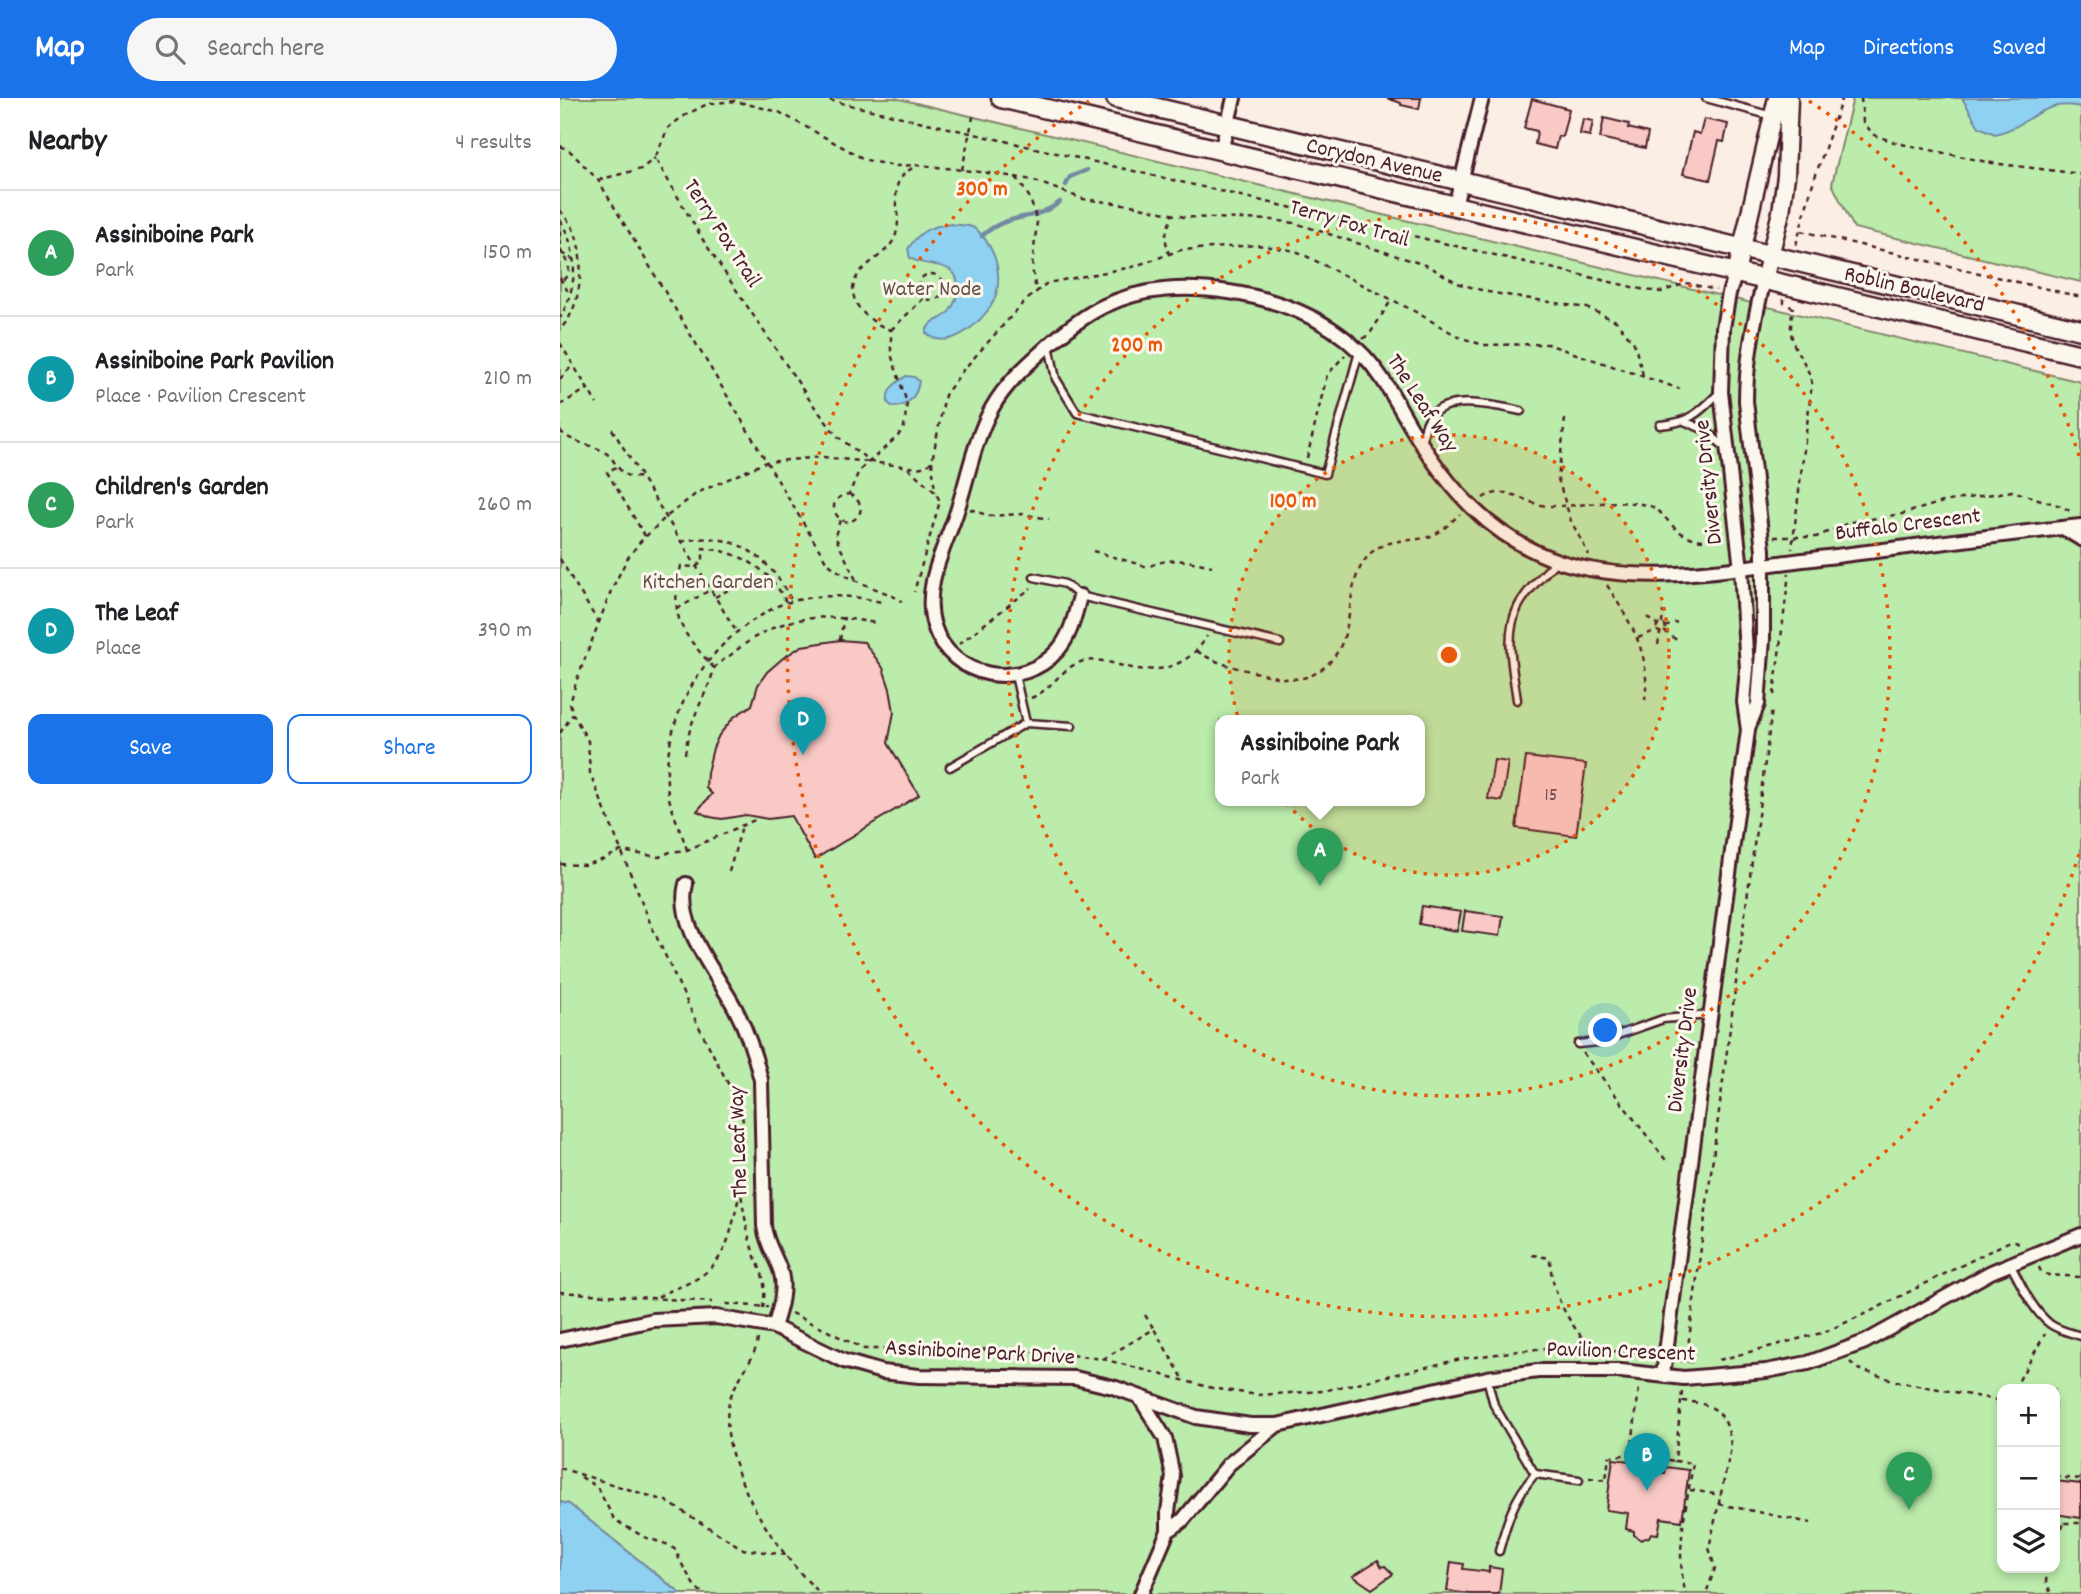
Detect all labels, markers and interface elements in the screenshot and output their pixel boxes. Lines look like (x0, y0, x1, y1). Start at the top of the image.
search box (127, 18, 617, 81)
text: Map (35, 26, 85, 73)
icon: search (151, 30, 189, 68)
text: Search here (207, 31, 325, 68)
text: Map (1789, 32, 1825, 66)
text: Directions (1863, 32, 1954, 66)
text: Saved (1992, 32, 2046, 66)
text: Nearby (28, 122, 106, 165)
text: 4 results (455, 127, 532, 160)
street label: Corydon Avenue (1302, 130, 1446, 194)
street label: Terry Fox Trail (674, 173, 769, 295)
text: 300 m (956, 176, 1008, 206)
street label: Terry Fox Trail (1285, 192, 1413, 258)
text: Assiniboine Park (95, 218, 254, 255)
text: A (45, 237, 57, 270)
text: 150 m (483, 237, 532, 270)
text: Park (95, 255, 134, 288)
street label: Roblin Boulevard (1840, 259, 1988, 323)
park label: Water Node (883, 274, 981, 307)
text: 200 m (1111, 332, 1163, 362)
text: Assiniboine Park Pavilion (95, 344, 334, 381)
street label: The Leaf Way (1377, 348, 1466, 461)
text: B (46, 363, 56, 396)
text: 210 m (483, 363, 532, 396)
text: Place · Pavilion Crescent (95, 381, 306, 414)
street label: Diversity Drive (1687, 418, 1733, 546)
text: Children's Garden (95, 470, 269, 507)
text: 100 m (1270, 488, 1316, 518)
text: C (45, 489, 57, 522)
text: 260 m (477, 489, 532, 522)
street label: Buffalo Crescent (1833, 501, 1983, 551)
text: Park (95, 507, 134, 540)
park label: Kitchen Garden (642, 567, 774, 600)
text: The Leaf (95, 596, 178, 633)
text: D (45, 615, 57, 648)
text: 390 m (478, 615, 532, 648)
text: Place (95, 633, 141, 666)
centre of rings (1437, 643, 1461, 667)
pin: D (780, 697, 826, 755)
button: Save (28, 714, 273, 784)
button: Share (287, 714, 532, 784)
popup (1215, 715, 1425, 806)
text: Assiniboine Park (1241, 726, 1399, 763)
text: Park (1241, 763, 1280, 796)
house number: 15 (1545, 783, 1557, 810)
pin: A (1297, 828, 1343, 886)
street label: Diversity Drive (1660, 986, 1708, 1114)
your location (1588, 1013, 1622, 1047)
street label: The Leaf Way (722, 1085, 758, 1199)
street label: Assiniboine Park Drive (884, 1333, 1076, 1375)
street label: Pavilion Crescent (1546, 1334, 1696, 1372)
map controls (1997, 1384, 2060, 1573)
button: + (1997, 1384, 2060, 1447)
pin: B (1624, 1433, 1670, 1491)
button: − (1997, 1447, 2060, 1510)
pin: C (1886, 1452, 1932, 1510)
button: layers (1997, 1510, 2060, 1573)

